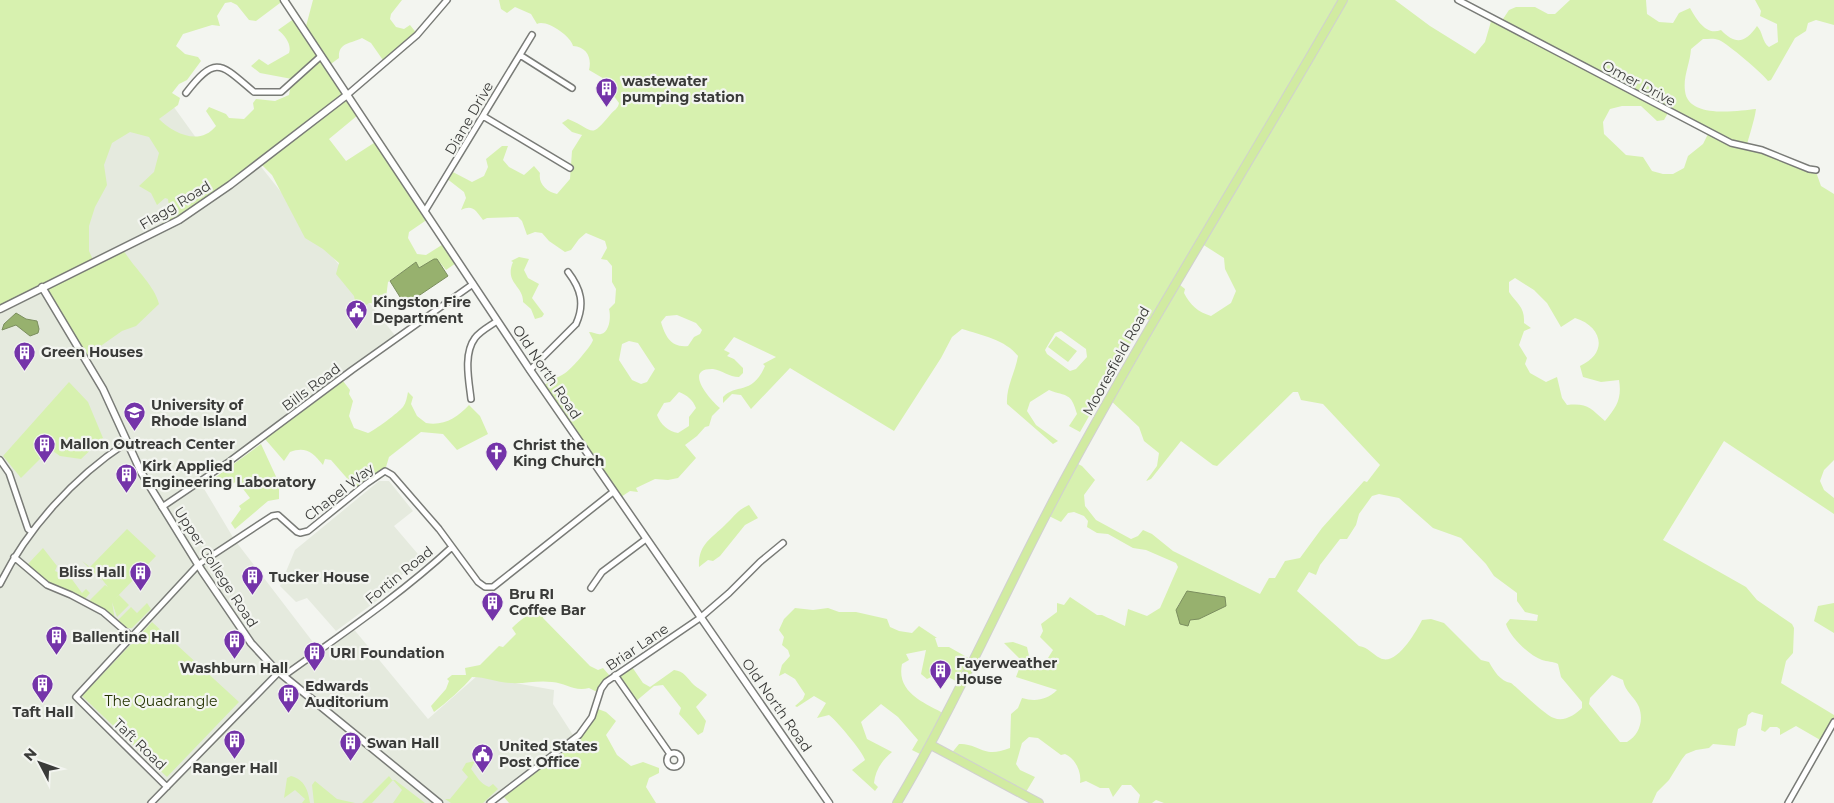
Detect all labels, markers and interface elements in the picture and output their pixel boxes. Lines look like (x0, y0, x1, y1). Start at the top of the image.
street label: Omer Drive (1599, 56, 1679, 110)
place label: wastewater pumping station (622, 72, 744, 106)
building icon: wastewater pumping station (594, 77, 618, 108)
street label: Diane Drive (441, 78, 497, 158)
street label: Flagg Road (136, 177, 214, 233)
place label: Kingston Fire Department (373, 293, 471, 327)
public building icon: Kingston Fire Department (345, 298, 369, 329)
street label: Mooresfield Road (1079, 303, 1153, 419)
street label: Old North Road (509, 321, 585, 423)
building icon: Green Houses (13, 340, 37, 371)
place label: Green Houses (41, 343, 143, 361)
street label: Bills Road (278, 359, 344, 415)
place label: University of Rhode Island (151, 396, 247, 430)
school or university icon: University of Rhode Island (123, 401, 147, 432)
building icon: Mallon Outreach Center (32, 432, 56, 463)
place label: Mallon Outreach Center (60, 435, 235, 453)
place label: Christ the King Church (513, 436, 604, 470)
church icon: Christ the King Church (485, 441, 509, 472)
place label: Kirk Applied Engineering Laboratory (142, 457, 316, 491)
street label: Chapel Way (301, 459, 378, 525)
building icon: Kirk Applied Engineering Laboratory (114, 462, 138, 493)
street label: Upper College Road (170, 503, 262, 631)
street label: Fortin Road (361, 542, 437, 608)
building icon: Bliss Hall (129, 560, 153, 591)
place label: Bliss Hall (59, 563, 125, 581)
building icon: Tucker House (241, 565, 265, 596)
place label: Tucker House (269, 568, 370, 586)
place label: Bru RI Coffee Bar (509, 585, 586, 619)
building icon: Bru RI Coffee Bar (481, 590, 505, 621)
street label: Briar Lane (602, 619, 672, 675)
building icon: Ballentine Hall (44, 625, 68, 656)
place label: Ballentine Hall (72, 628, 180, 646)
building icon: Washburn Hall (222, 628, 246, 659)
building icon: URI Foundation (302, 641, 326, 672)
place label: URI Foundation (330, 644, 445, 662)
place label: Fayerweather House (956, 654, 1057, 688)
street label: Old North Road (738, 655, 816, 755)
place label: Washburn Hall (180, 659, 288, 677)
building icon: Fayerweather House (928, 659, 952, 690)
building icon: Taft Hall (31, 672, 55, 703)
place label: Edwards Auditorium (304, 677, 389, 711)
building icon: Edwards Auditorium (277, 682, 301, 713)
park label: The Quadrangle (104, 692, 218, 710)
place label: Taft Hall (13, 703, 73, 721)
street label: Taft Road (110, 714, 170, 774)
building icon: Ranger Hall (223, 728, 247, 759)
building icon: Swan Hall (339, 731, 363, 762)
place label: Swan Hall (367, 734, 439, 752)
place label: United States Post Office (499, 737, 598, 771)
north arrow (15, 738, 65, 788)
public building icon: United States Post Office (471, 742, 495, 773)
text: N (20, 744, 41, 765)
place label: Ranger Hall (192, 759, 278, 777)

